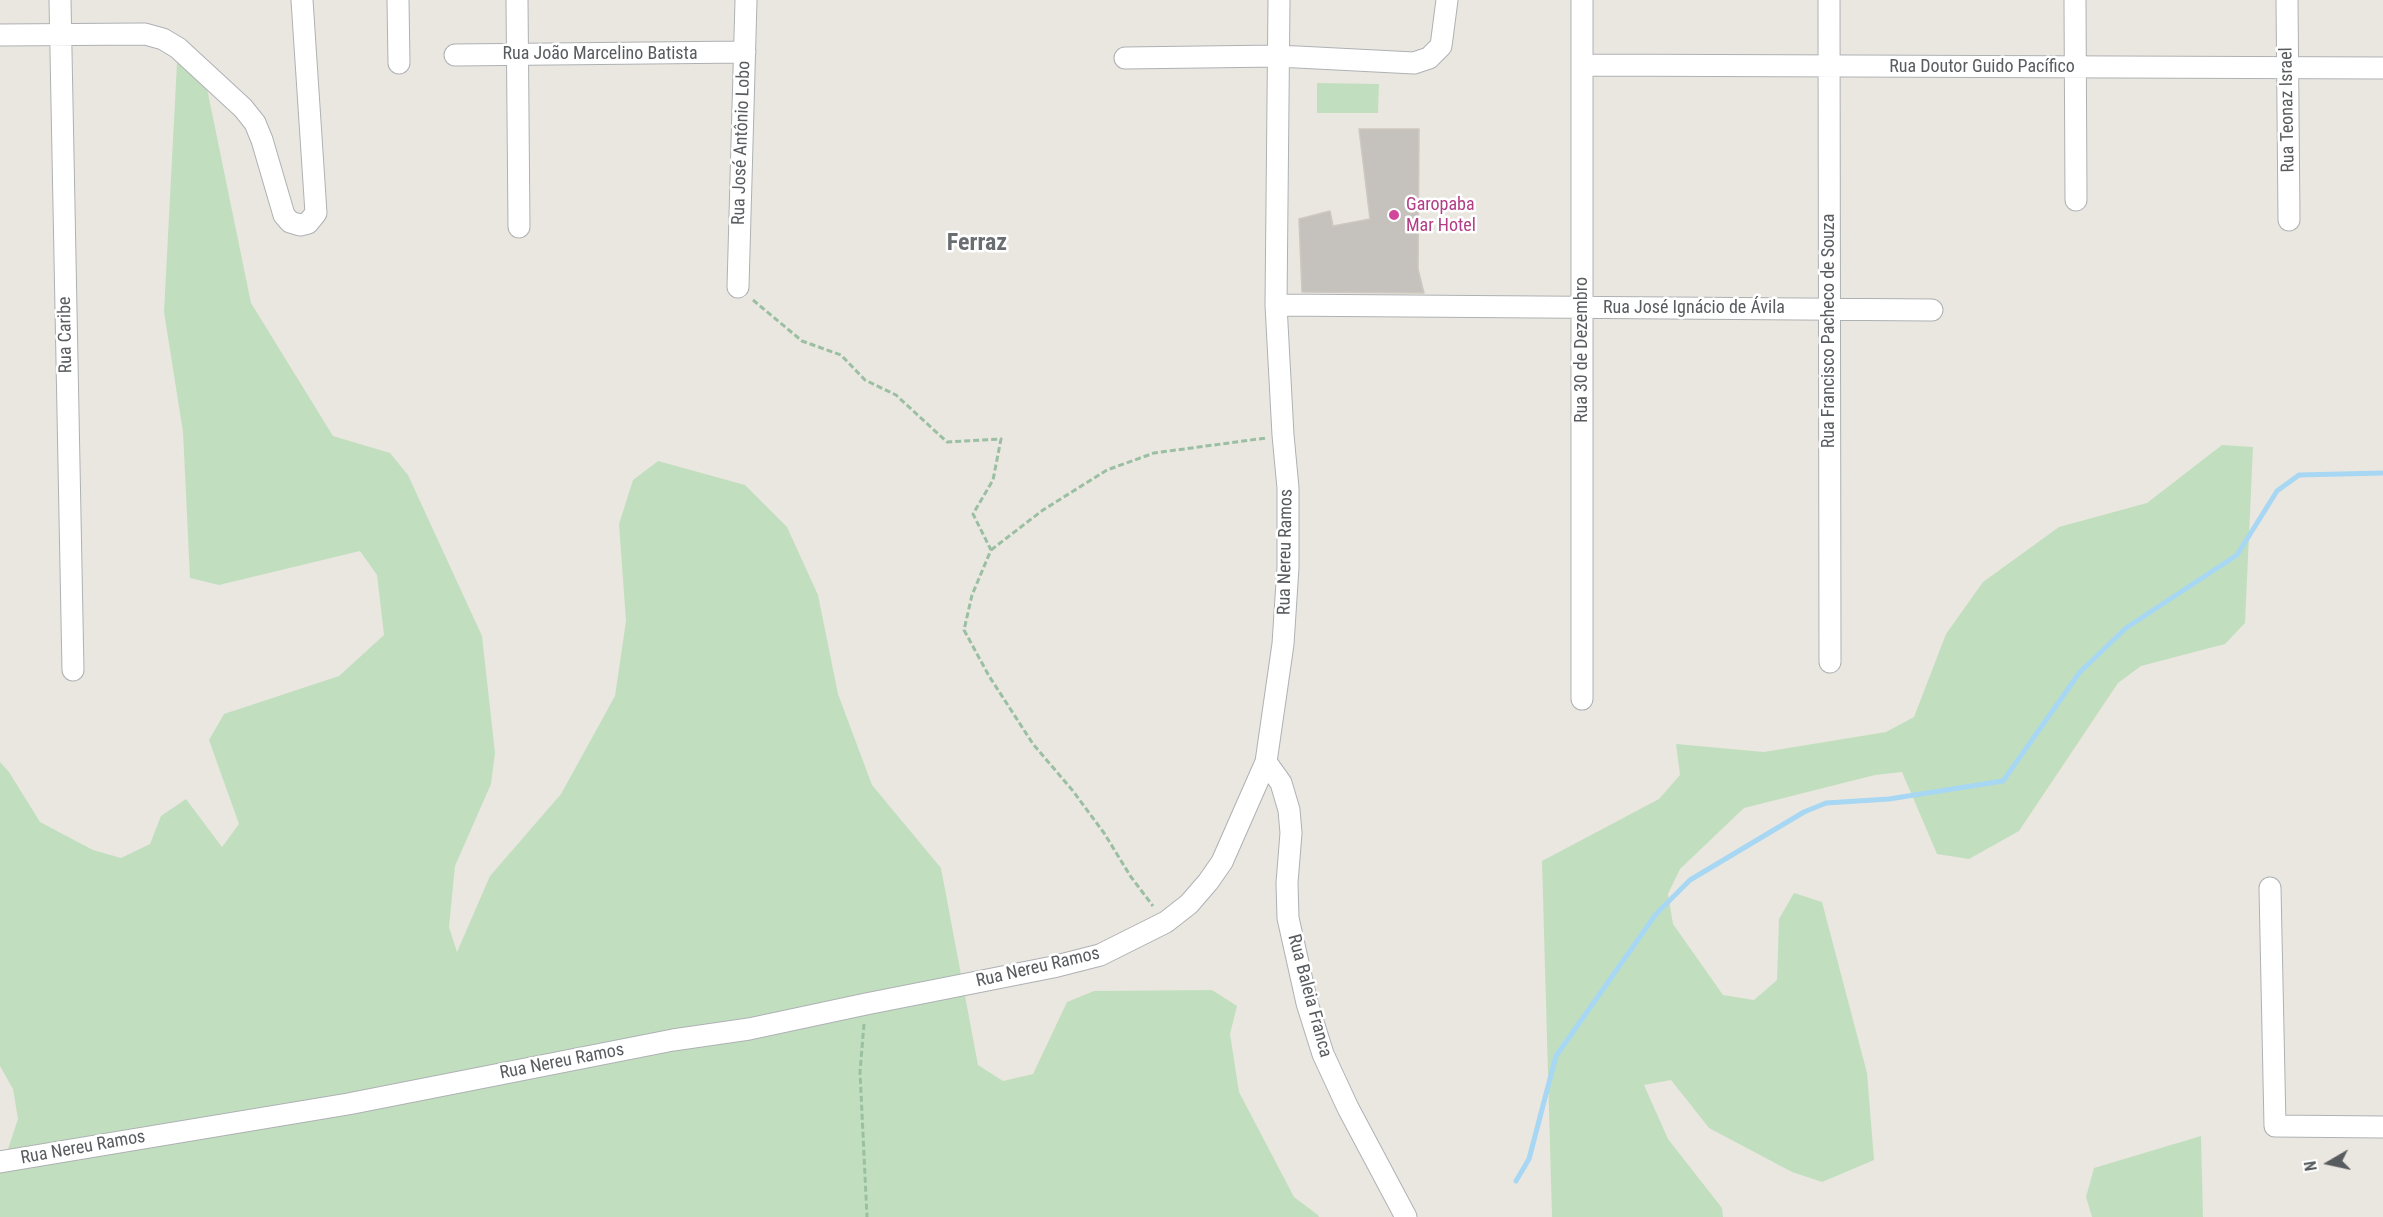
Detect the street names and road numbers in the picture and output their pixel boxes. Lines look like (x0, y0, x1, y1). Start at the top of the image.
street label: Rua João Marcelino Batista (502, 43, 698, 65)
street label: Rua Teonaz Israel (2276, 47, 2300, 173)
street label: Rua Doutor Guido Pacífico (1889, 56, 2075, 78)
street label: Rua José Antônio Lobo (728, 61, 756, 225)
street label: Rua Francisco Pacheco de Souza (1818, 214, 1840, 448)
street label: Rua 30 de Dezembro (1571, 277, 1593, 423)
street label: Rua Caribe (55, 296, 77, 374)
street label: Rua José Ignácio de Ávila (1603, 297, 1785, 319)
street label: Rua Nereu Ramos (1274, 489, 1298, 615)
street label: Rua Baleia Franca (1282, 932, 1336, 1060)
street label: Rua Nereu Ramos (974, 943, 1102, 993)
street label: Rua Nereu Ramos (498, 1039, 626, 1085)
street label: Rua Nereu Ramos (19, 1126, 147, 1170)

